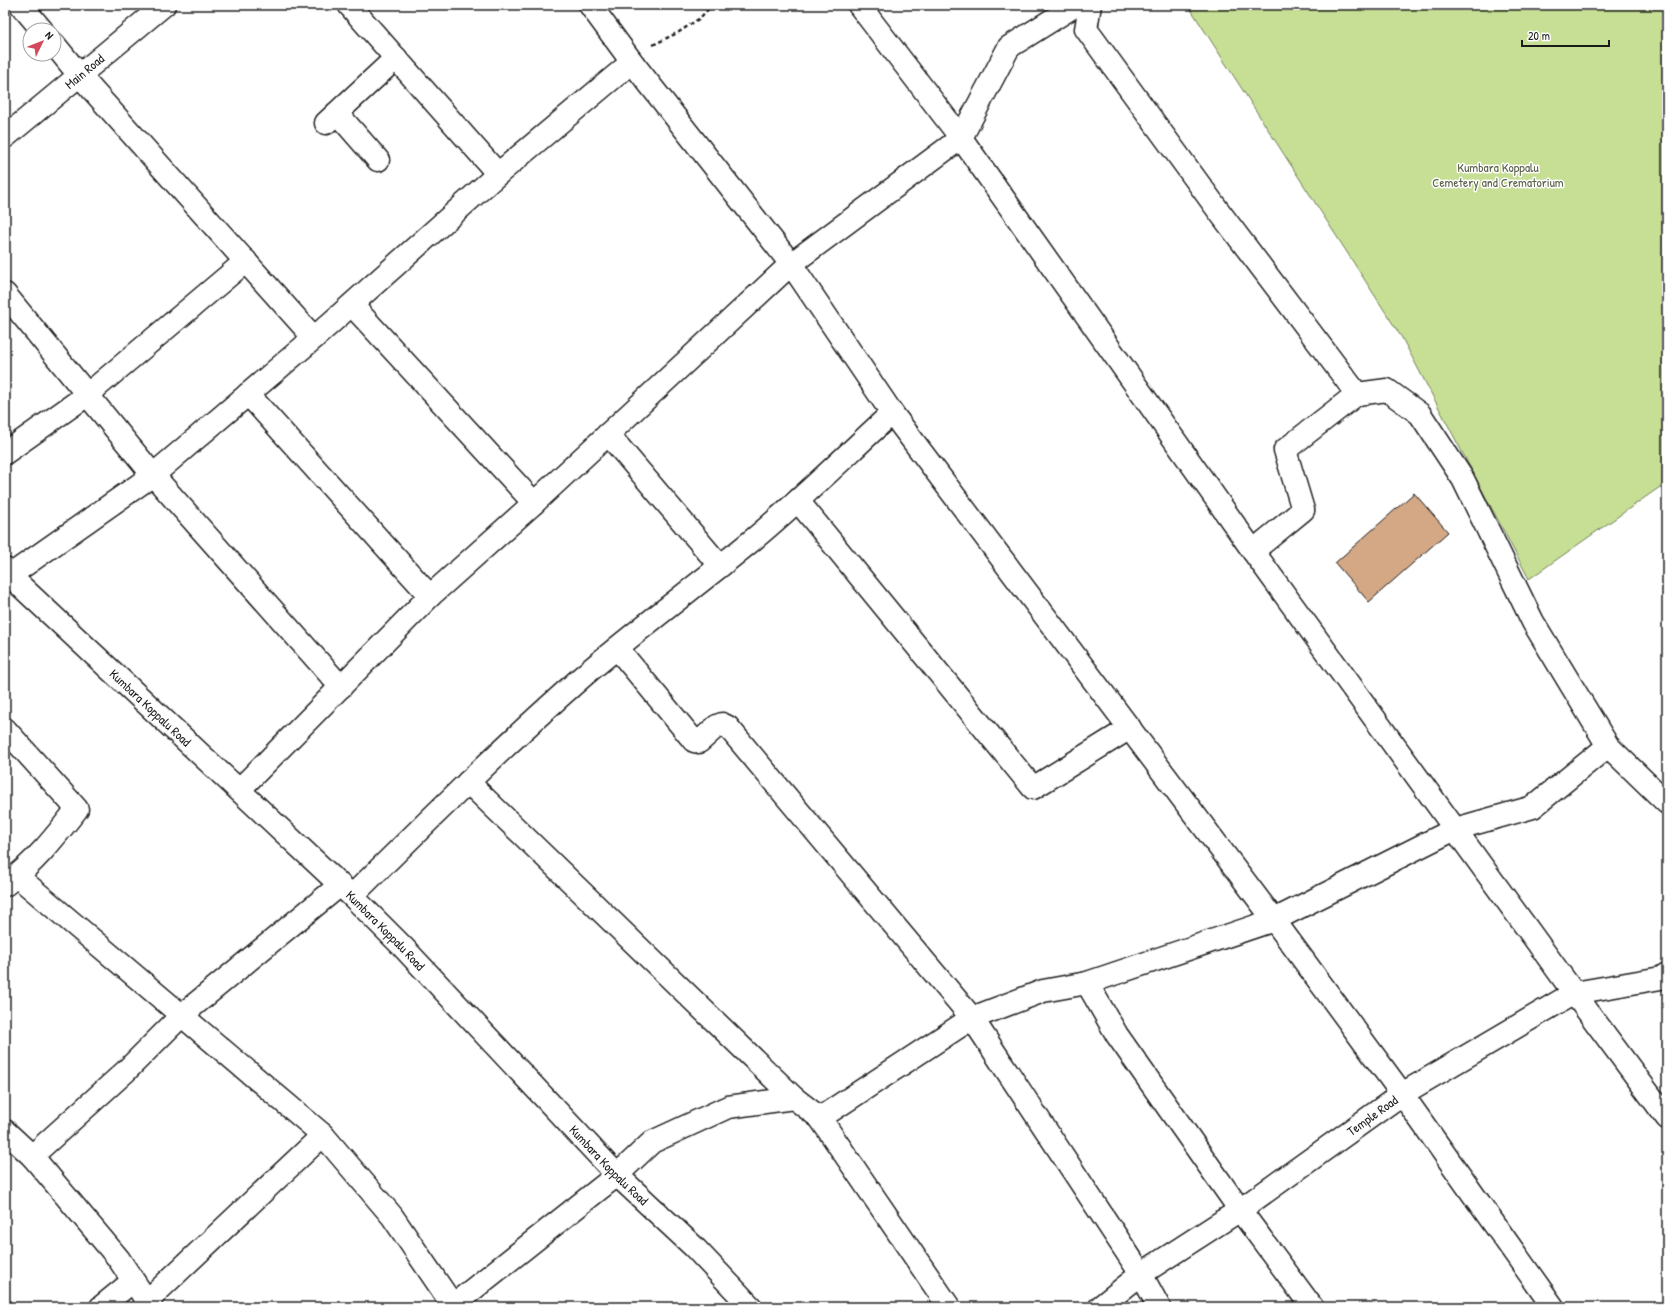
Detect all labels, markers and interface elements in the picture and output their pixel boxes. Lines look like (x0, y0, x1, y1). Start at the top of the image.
north arrow (22, 22, 62, 62)
scale bar (1522, 22, 1609, 48)
text: 20 m (1528, 27, 1550, 44)
text: N (42, 28, 57, 42)
street label: Main Road (61, 50, 108, 93)
park label: Kumbara Koppalu Cemetery and Crematorium (1432, 158, 1564, 191)
street label: Kumbara Koppalu Road (106, 665, 195, 750)
street label: Kumbara Koppalu Road (342, 886, 429, 974)
street label: Temple Road (1343, 1091, 1401, 1140)
street label: Kumbara Koppalu Road (565, 1121, 652, 1209)

